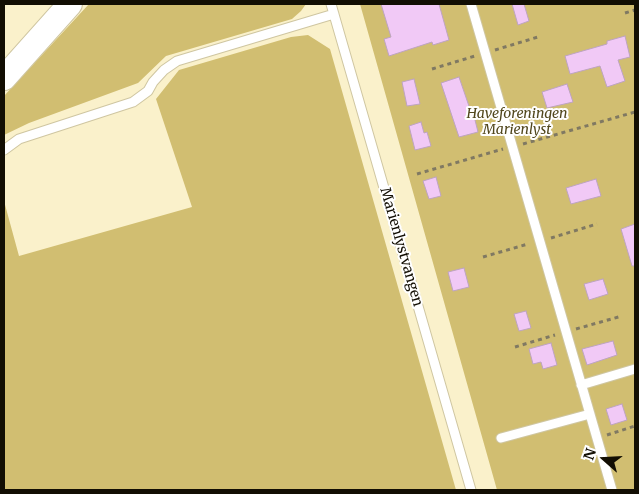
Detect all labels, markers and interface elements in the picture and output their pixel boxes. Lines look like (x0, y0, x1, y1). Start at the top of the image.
park label: Haveforeningen Marienlyst (466, 106, 568, 138)
street label: Marienlystvangen (376, 186, 426, 308)
north arrow (579, 434, 629, 484)
text: N (580, 446, 600, 462)

